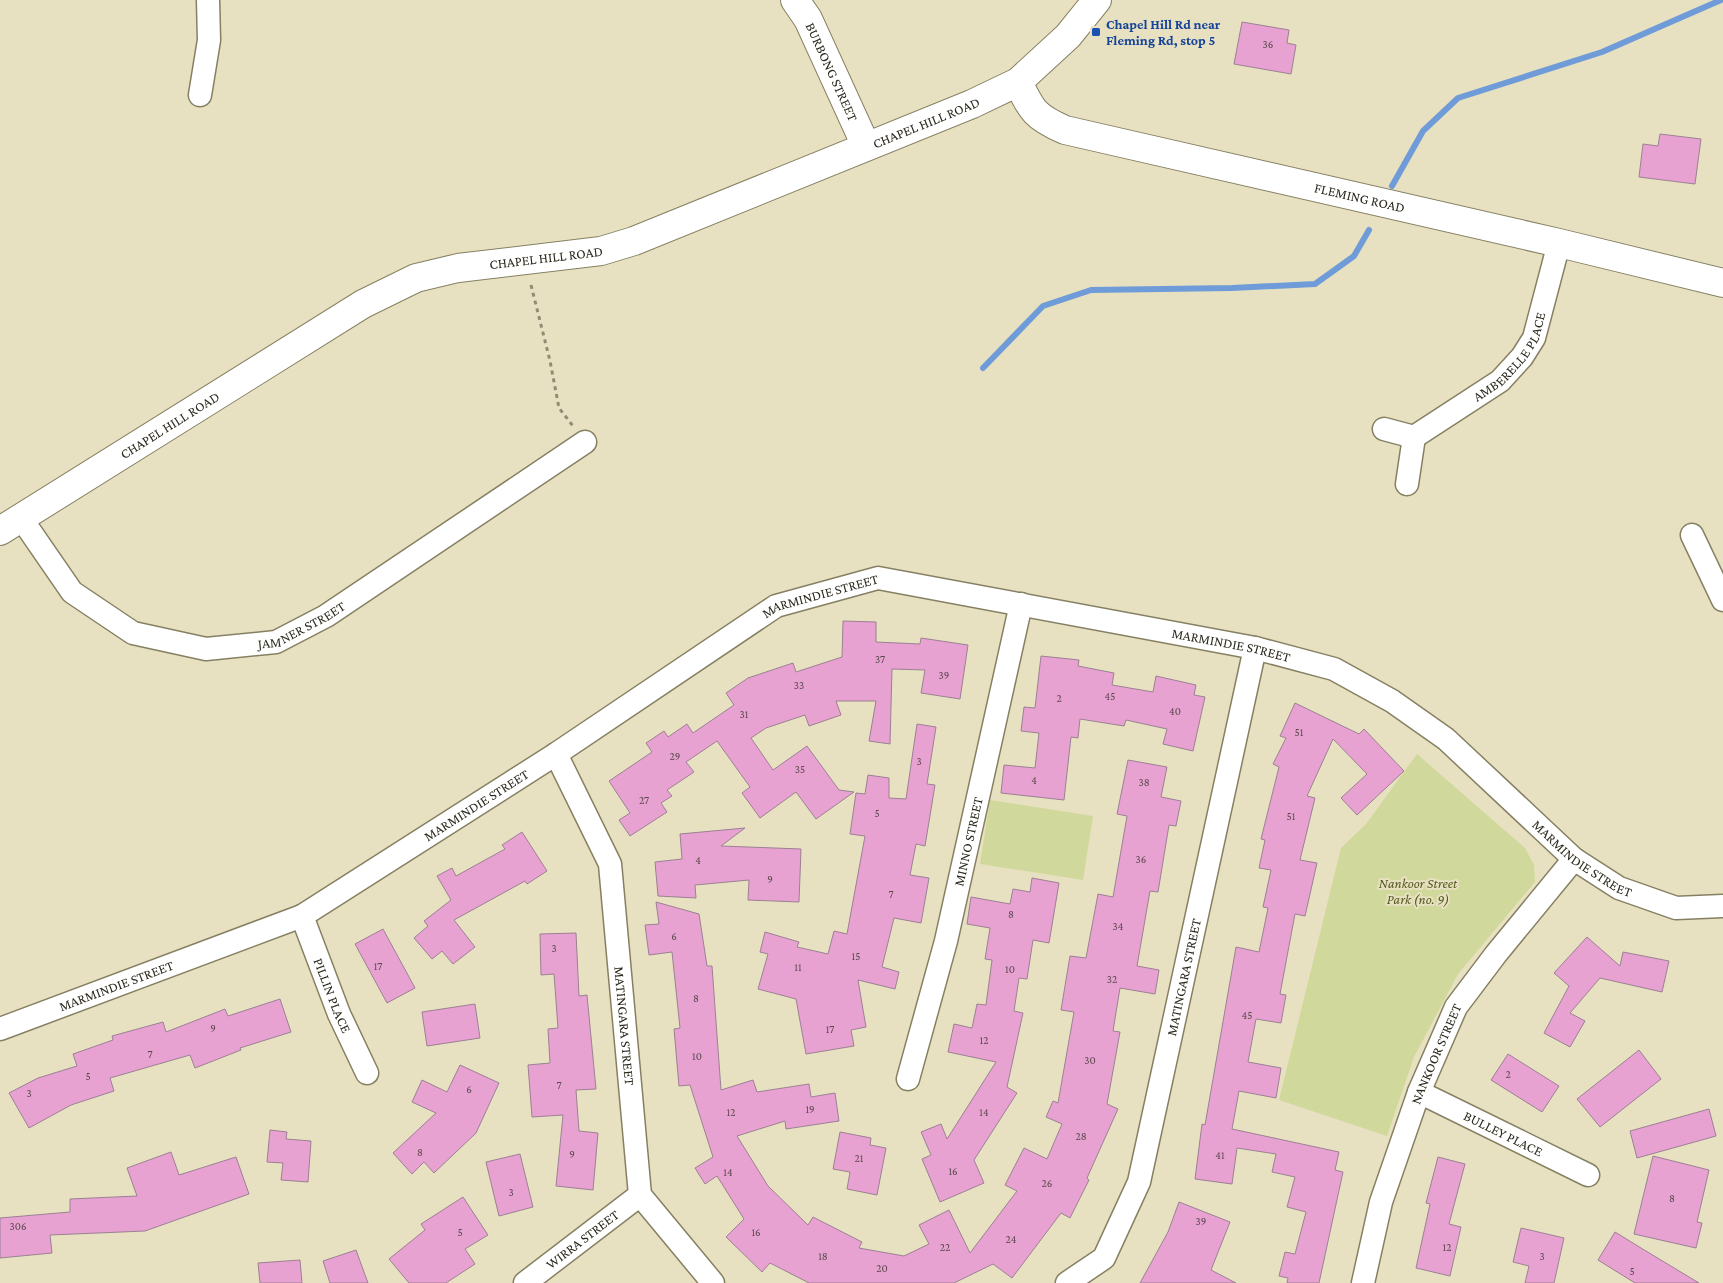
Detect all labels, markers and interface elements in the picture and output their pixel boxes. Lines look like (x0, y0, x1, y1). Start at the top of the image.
place label: Chapel Hill Rd near Fleming Rd, stop 5 (1106, 16, 1221, 49)
street label: BURBONG STREET (803, 20, 862, 124)
marker: Chapel Hill Rd near Fleming Rd, stop 5 (1090, 26, 1102, 38)
house number: 36 (1263, 38, 1273, 50)
street label: CHAPEL HILL ROAD (870, 94, 982, 151)
street label: FLEMING ROAD (1313, 179, 1407, 216)
street label: CHAPEL HILL ROAD (489, 243, 604, 272)
street label: AMBERELLE PLACE (1470, 310, 1549, 405)
street label: CHAPEL HILL ROAD (117, 388, 222, 462)
street label: MARMINDIE STREET (759, 570, 880, 621)
street label: JAMNER STREET (255, 597, 348, 652)
street label: MARMINDIE STREET (1170, 625, 1293, 665)
house number: 37 (875, 653, 885, 665)
house number: 39 (939, 669, 949, 681)
house number: 33 (794, 679, 804, 691)
house number: 45 (1105, 690, 1115, 702)
house number: 2 (1056, 692, 1062, 704)
house number: 40 (1169, 705, 1181, 717)
house number: 31 (740, 708, 749, 720)
house number: 51 (1295, 726, 1304, 738)
house number: 29 (670, 750, 680, 762)
house number: 3 (916, 755, 922, 767)
house number: 35 (795, 763, 805, 775)
street label: MARMINDIE STREET (421, 765, 532, 844)
house number: 4 (1031, 774, 1037, 786)
house number: 38 (1138, 776, 1150, 788)
house number: 27 (639, 794, 649, 806)
street label: MINNO STREET (950, 795, 986, 888)
house number: 5 (874, 807, 880, 819)
house number: 51 (1287, 810, 1296, 822)
street label: MARMINDIE STREET (1529, 816, 1635, 900)
house number: 36 (1136, 853, 1146, 865)
house number: 4 (695, 854, 701, 866)
house number: 9 (767, 873, 773, 885)
park label: Nankoor Street Park (no. 9) (1379, 875, 1458, 908)
house number: 7 (888, 888, 894, 900)
house number: 8 (1008, 908, 1014, 920)
street label: MATINGARA STREET (1163, 917, 1204, 1037)
house number: 34 (1113, 920, 1124, 932)
house number: 6 (671, 930, 677, 942)
house number: 3 (551, 942, 557, 954)
house number: 15 (852, 950, 860, 962)
street label: PILLIN PLACE (311, 956, 355, 1036)
street label: MARMINDIE STREET (57, 957, 176, 1014)
house number: 17 (374, 960, 382, 972)
house number: 11 (794, 961, 802, 973)
house number: 10 (1005, 963, 1015, 975)
street label: MATINGARA STREET (611, 965, 638, 1086)
house number: 32 (1107, 973, 1117, 985)
house number: 8 (693, 992, 699, 1004)
street label: NANKOOR STREET (1407, 1001, 1465, 1106)
house number: 45 (1242, 1009, 1252, 1021)
house number: 9 (210, 1022, 216, 1034)
house number: 17 (826, 1023, 834, 1035)
house number: 12 (980, 1034, 988, 1046)
house number: 7 (147, 1048, 153, 1060)
house number: 10 (692, 1050, 702, 1062)
house number: 30 (1084, 1054, 1096, 1066)
house number: 2 (1505, 1068, 1511, 1080)
house number: 5 (85, 1070, 91, 1082)
house number: 7 (556, 1079, 562, 1091)
house number: 6 (466, 1083, 472, 1095)
house number: 3 (26, 1087, 32, 1099)
house number: 19 (805, 1103, 815, 1115)
house number: 12 (727, 1106, 735, 1118)
house number: 14 (979, 1106, 989, 1118)
street label: BULLEY PLACE (1461, 1107, 1546, 1160)
house number: 28 (1075, 1130, 1087, 1142)
house number: 8 (417, 1146, 423, 1158)
house number: 9 (569, 1148, 575, 1160)
house number: 41 (1215, 1149, 1225, 1161)
house number: 21 (855, 1152, 864, 1164)
house number: 16 (948, 1165, 958, 1177)
house number: 14 (723, 1166, 733, 1178)
house number: 26 (1042, 1177, 1052, 1189)
house number: 3 (508, 1186, 514, 1198)
house number: 8 (1669, 1192, 1675, 1204)
street label: WIRRA STREET (543, 1206, 622, 1272)
house number: 39 (1196, 1215, 1206, 1227)
house number: 306 (9, 1220, 27, 1232)
house number: 5 (457, 1226, 463, 1238)
house number: 16 (751, 1226, 761, 1238)
house number: 24 (1006, 1233, 1017, 1245)
house number: 22 (940, 1241, 950, 1253)
house number: 12 (1443, 1241, 1451, 1253)
house number: 18 (818, 1250, 828, 1262)
house number: 3 (1539, 1250, 1545, 1262)
house number: 20 (876, 1262, 888, 1274)
house number: 5 (1629, 1265, 1635, 1277)

